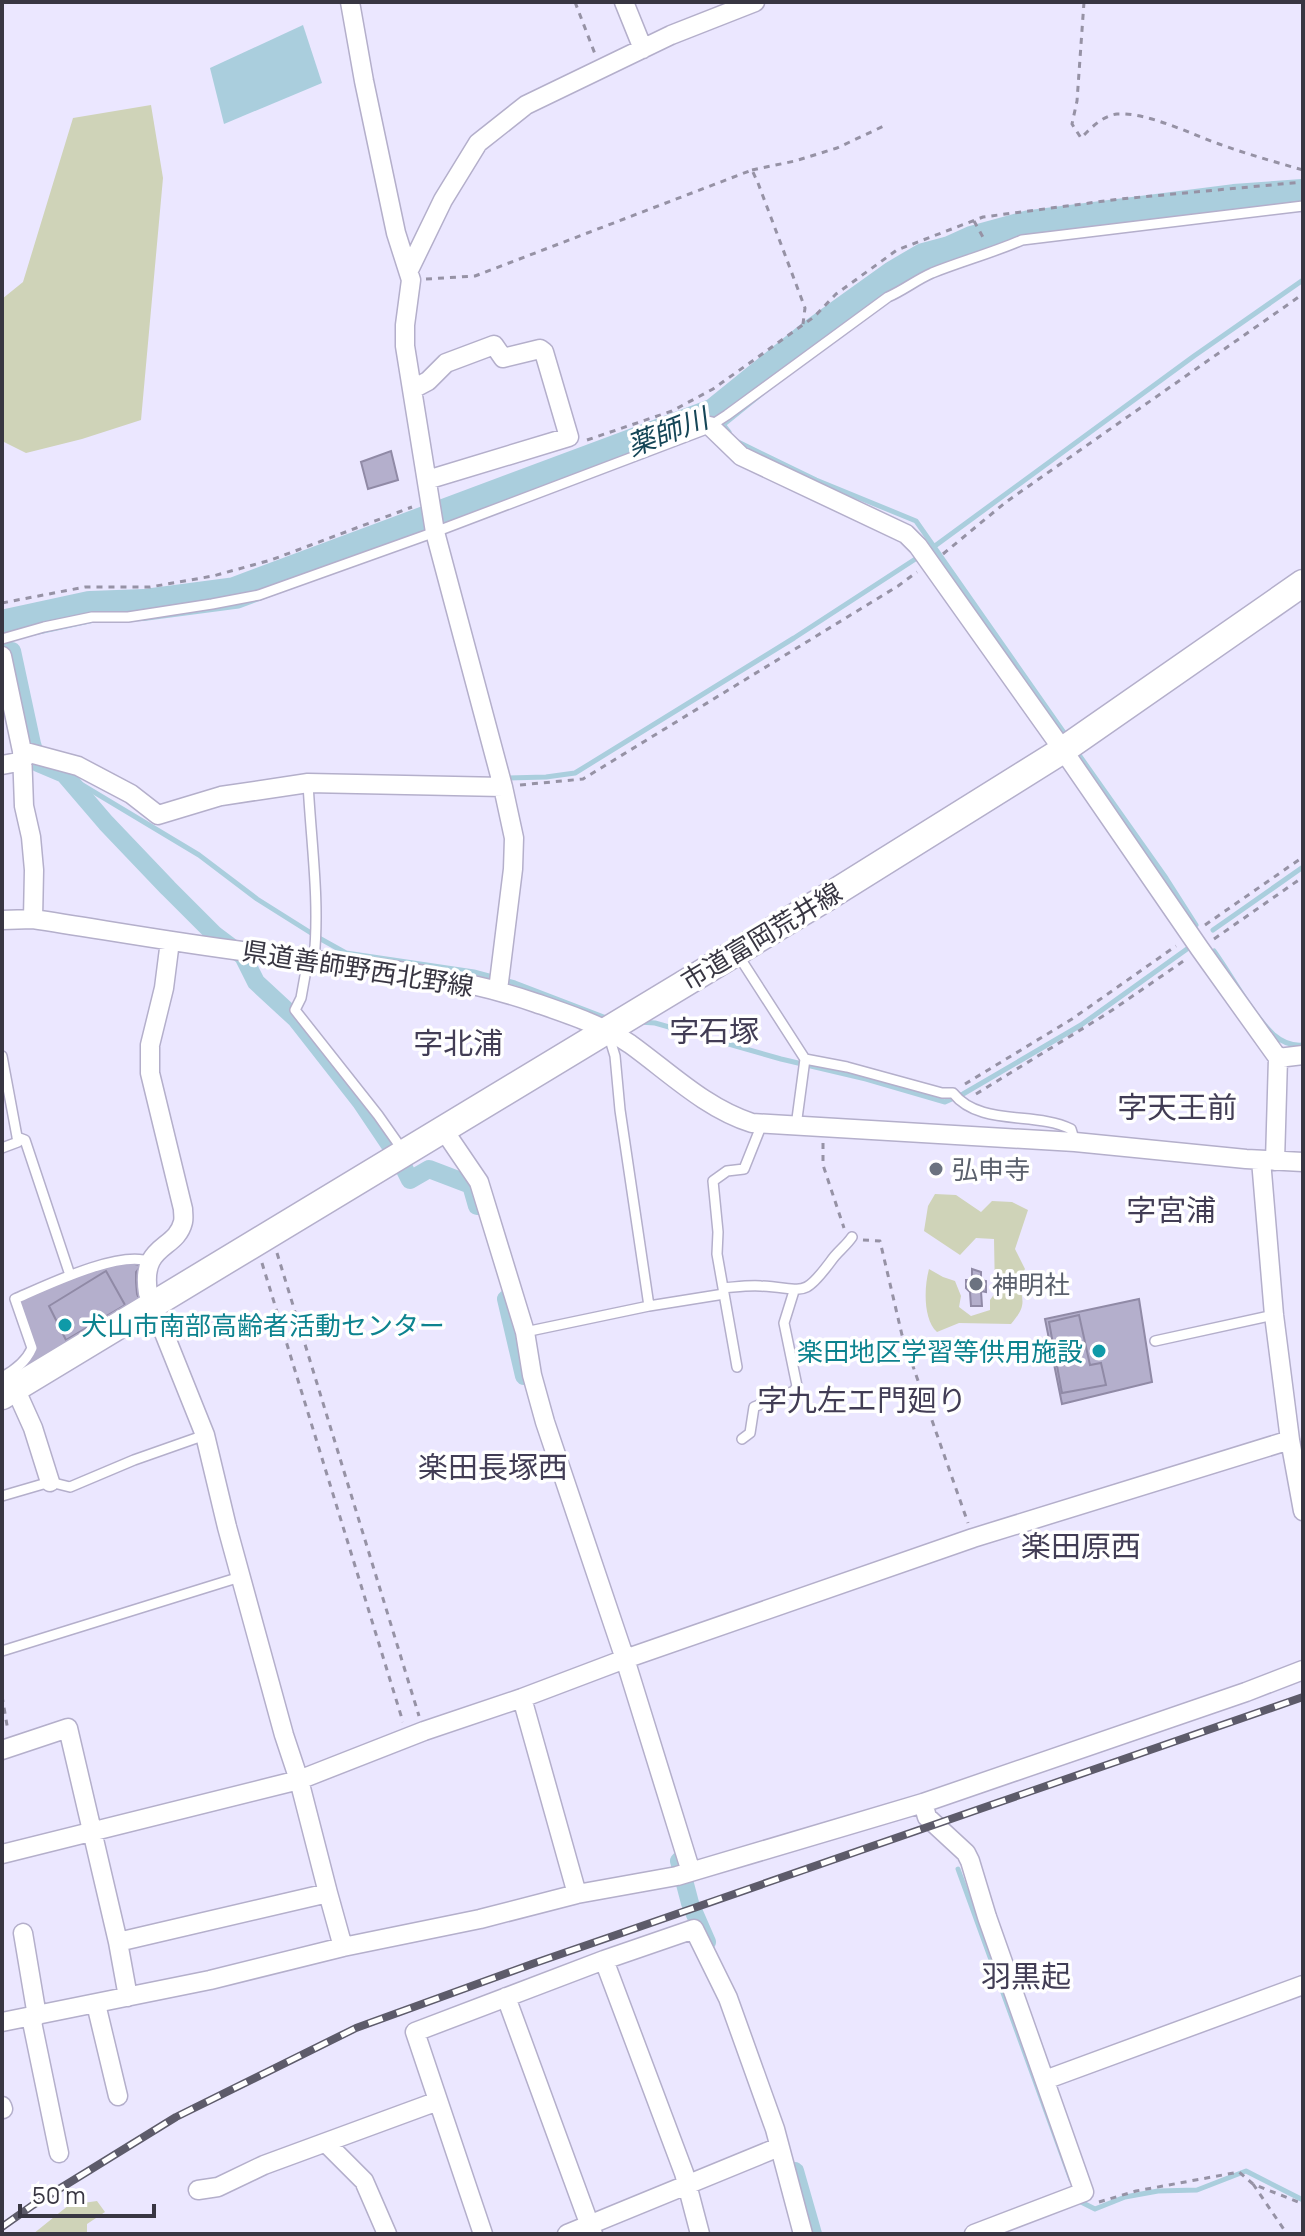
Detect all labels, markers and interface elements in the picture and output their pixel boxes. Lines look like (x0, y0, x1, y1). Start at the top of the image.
water label: 薬師川 (621, 397, 716, 464)
street label: 市道富岡荒井線 (674, 874, 848, 998)
street label: 県道善師野西北野線 (240, 932, 476, 1004)
district label: 字石塚 (669, 1010, 759, 1051)
district label: 字北浦 (413, 1022, 503, 1063)
district label: 字天王前 (1117, 1086, 1237, 1127)
place label: 弘申寺 (952, 1151, 1030, 1187)
marker: 弘申寺 (927, 1160, 945, 1178)
district label: 字宮浦 (1126, 1189, 1216, 1230)
place label: 神明社 (992, 1266, 1070, 1302)
marker: 神明社 (967, 1275, 985, 1293)
place label: 犬山市南部高齢者活動センター (81, 1307, 445, 1343)
marker: 犬山市南部高齢者活動センター (56, 1316, 74, 1334)
place label: 楽田地区学習等供用施設 (797, 1333, 1083, 1369)
marker: 楽田地区学習等供用施設 (1090, 1342, 1108, 1360)
district label: 字九左エ門廻り (757, 1379, 967, 1420)
district label: 楽田長塚西 (418, 1446, 568, 1487)
district label: 楽田原西 (1021, 1525, 1141, 1566)
district label: 羽黒起 (981, 1955, 1071, 1996)
scale bar (20, 2168, 154, 2218)
text: 50 m (32, 2178, 86, 2211)

